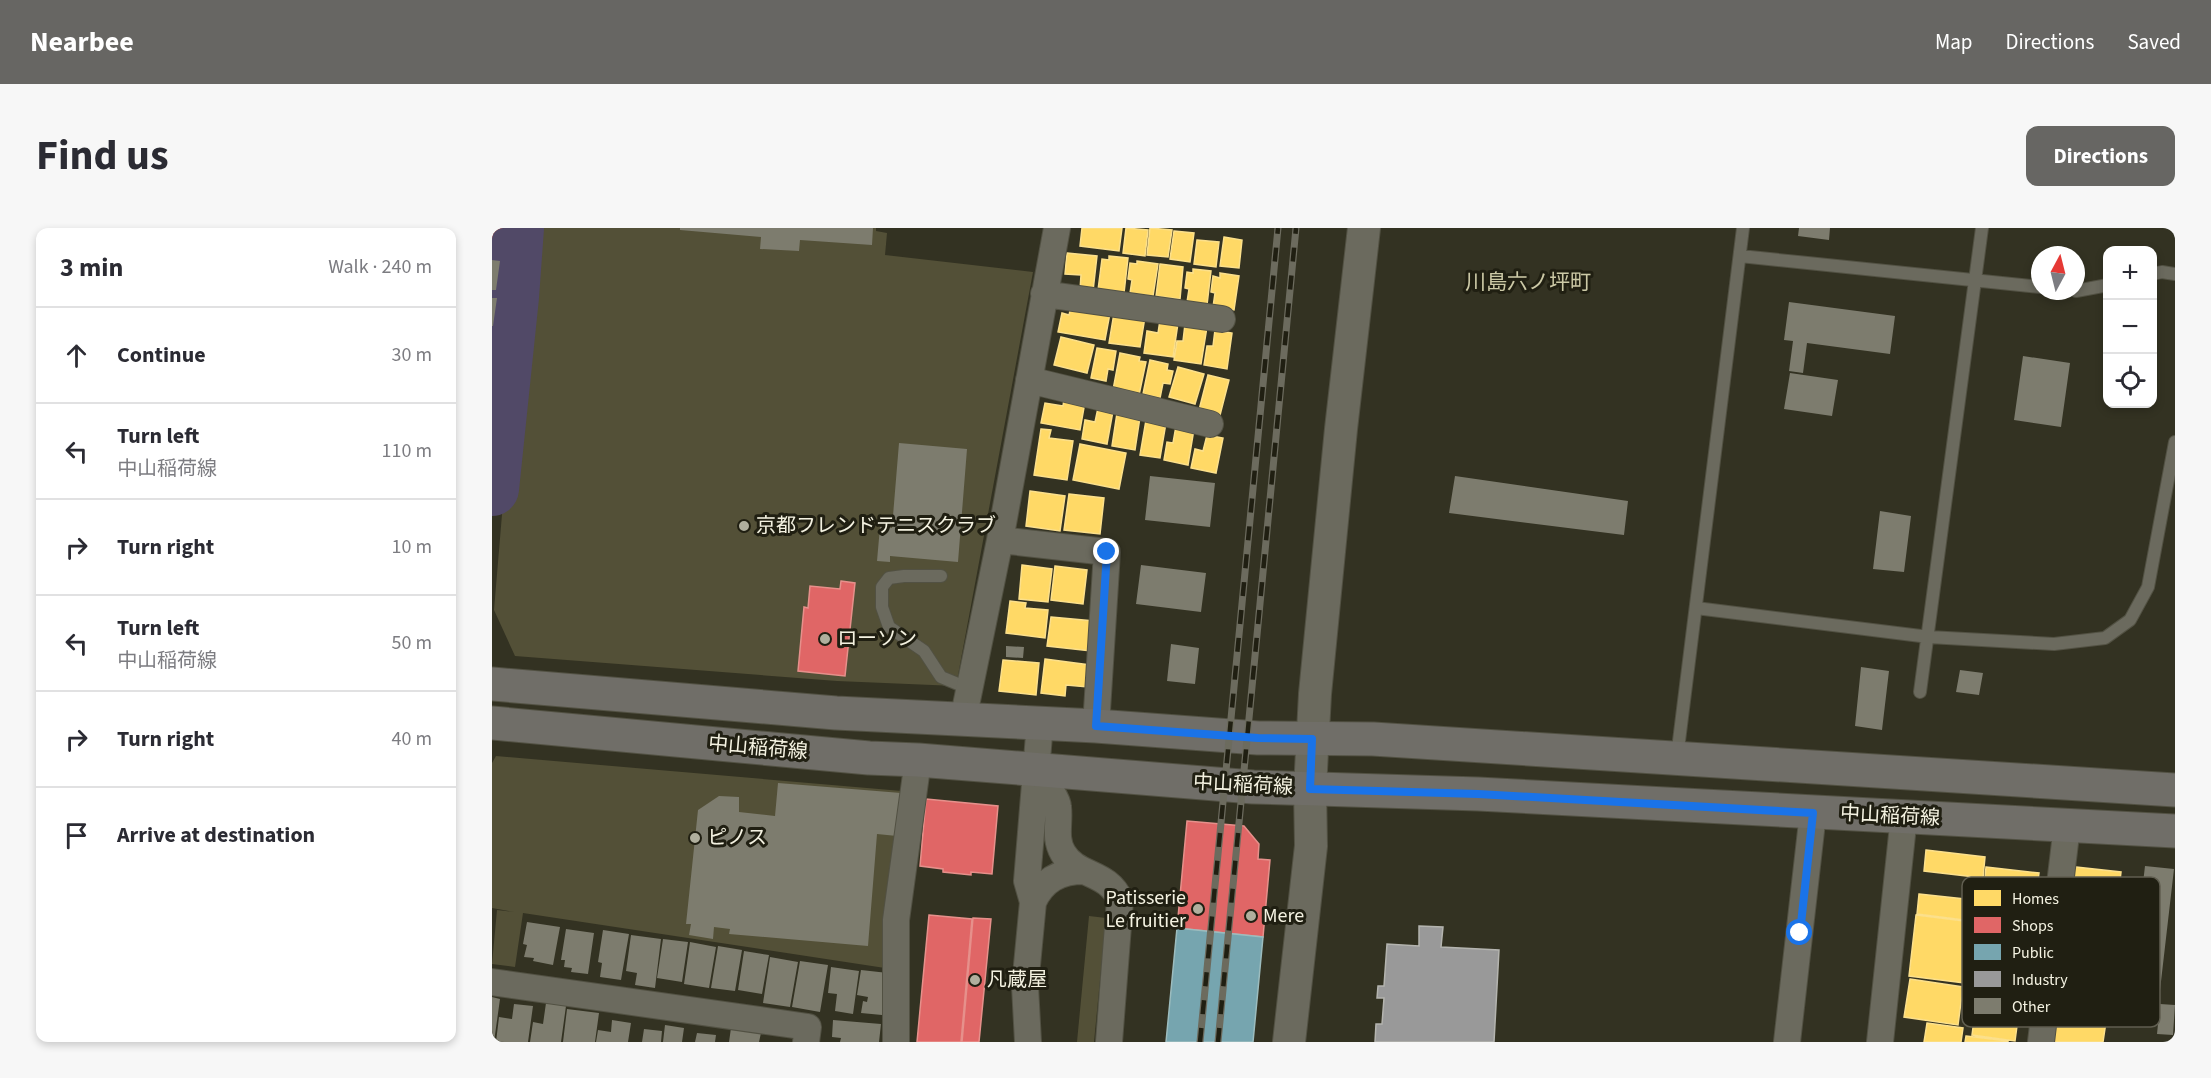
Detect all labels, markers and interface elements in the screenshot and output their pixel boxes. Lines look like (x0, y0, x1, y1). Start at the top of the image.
text: Nearbee (30, 22, 134, 62)
text: Map (1935, 27, 1973, 57)
text: Directions (2006, 27, 2094, 57)
text: Saved (2127, 27, 2181, 57)
text: Find us (36, 126, 169, 186)
button: Directions (2026, 126, 2175, 186)
north arrow (2031, 246, 2085, 300)
map controls (2103, 246, 2157, 408)
button: + (2103, 246, 2157, 300)
text: 3 min (60, 249, 123, 286)
text: Walk · 240 m (328, 253, 432, 281)
district label: 川島六ノ坪町 (1465, 267, 1591, 297)
button: − (2103, 300, 2157, 354)
icon: ahead (60, 339, 93, 372)
text: Continue (117, 339, 206, 371)
text: 30 m (392, 341, 432, 369)
button: locate (2103, 354, 2157, 408)
text: Turn left (117, 420, 199, 452)
icon: left (60, 435, 93, 468)
text: 110 m (382, 437, 432, 465)
text: 中山稲荷線 (117, 455, 217, 483)
place label: 京都フレンドテニスクラブ (756, 512, 996, 540)
marker: 京都フレンドテニスクラブ (737, 519, 751, 533)
icon: right (60, 531, 93, 564)
text: Turn right (117, 531, 214, 563)
text: 10 m (392, 533, 432, 561)
route end (1093, 538, 1119, 564)
text: Turn left (117, 612, 199, 644)
place label: ローソン (837, 625, 917, 653)
icon: left (60, 627, 93, 660)
text: 50 m (392, 629, 432, 657)
marker: ローソン (818, 632, 832, 646)
text: 中山稲荷線 (117, 647, 217, 675)
icon: right (60, 723, 93, 756)
text: Turn right (117, 723, 214, 755)
text: 40 m (392, 725, 432, 753)
street label: 中山稲荷線 (707, 730, 809, 766)
street label: 中山稲荷線 (1192, 768, 1294, 802)
street label: 中山稲荷線 (1839, 799, 1941, 833)
icon: arrive (60, 819, 93, 852)
text: Arrive at destination (117, 819, 315, 851)
place label: ピノス (707, 824, 767, 852)
marker: ピノス (688, 831, 702, 845)
legend (1962, 877, 2160, 1027)
place label: Patisserie Le fruitier (1105, 884, 1186, 935)
text: Homes (2012, 888, 2059, 910)
marker: Patisserie Le fruitier (1191, 902, 1205, 916)
place label: Mere (1263, 902, 1304, 930)
marker: Mere (1244, 909, 1258, 923)
text: Shops (2012, 915, 2054, 937)
route start (1786, 919, 1812, 945)
text: Public (2012, 942, 2054, 964)
place label: 凡蔵屋 (987, 966, 1047, 994)
text: Industry (2012, 969, 2068, 991)
marker: 凡蔵屋 (968, 973, 982, 987)
text: Other (2012, 996, 2051, 1018)

